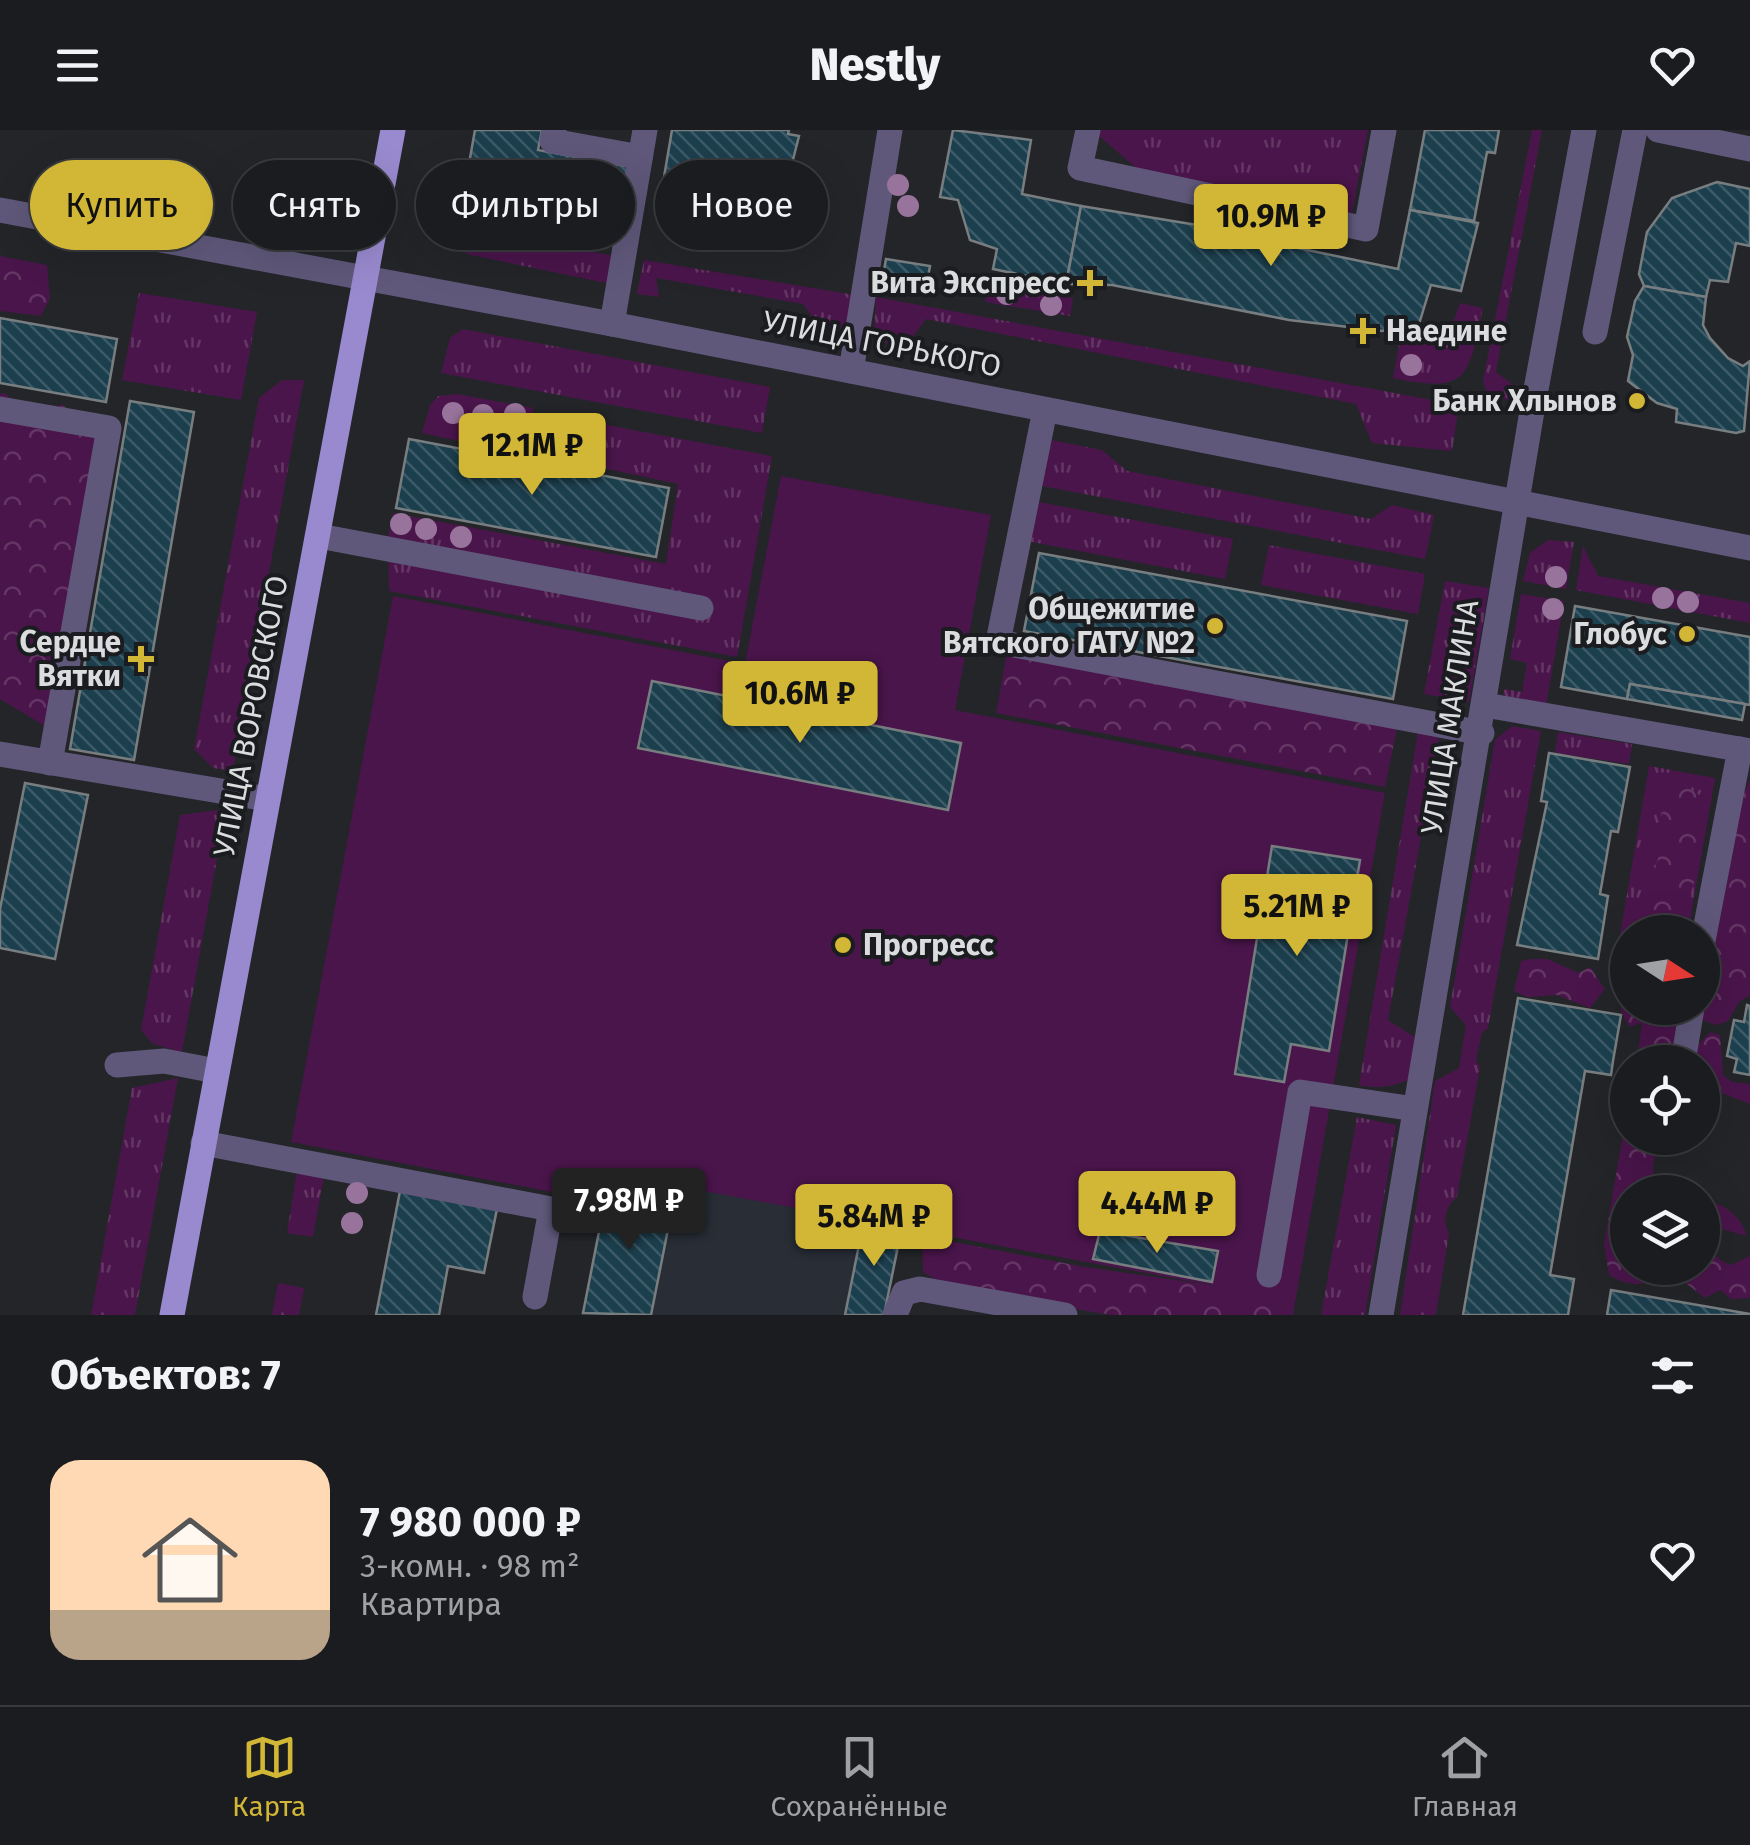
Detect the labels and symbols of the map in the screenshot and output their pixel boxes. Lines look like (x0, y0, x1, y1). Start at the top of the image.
pin: 10.9M ₽ (1179, 184, 1363, 269)
place label: Вита Экспресс (871, 265, 1071, 301)
marker: Вита Экспресс (1079, 272, 1101, 294)
street label: УЛИЦА ГОРЬКОГО (760, 303, 1004, 385)
place label: Наедине (1386, 313, 1507, 349)
marker: Наедине (1350, 318, 1376, 344)
place label: Банк Хлынов (1432, 383, 1617, 419)
marker: Банк Хлынов (1626, 390, 1648, 412)
pin: 12.1M ₽ (440, 413, 624, 498)
street label: УЛИЦА ВОРОВСКОГО (206, 573, 296, 859)
place label: Общежитие Вятского ГАТУ №2 (943, 591, 1195, 661)
street label: УЛИЦА МАКЛИНА (1414, 596, 1486, 837)
marker: Общежитие Вятского ГАТУ №2 (1204, 615, 1226, 637)
place label: Глобус (1573, 616, 1668, 652)
marker: Глобус (1676, 623, 1698, 645)
place label: Сердце Вятки (19, 624, 121, 694)
marker: Сердце Вятки (130, 648, 152, 670)
pin: 10.6M ₽ (708, 661, 892, 746)
pin: 5.21M ₽ (1205, 874, 1389, 959)
north arrow (1610, 915, 1720, 1025)
place label: Прогресс (863, 927, 995, 963)
marker: Прогресс (832, 934, 854, 956)
pin: 7.98M ₽ (537, 1168, 721, 1253)
pin: 4.44M ₽ (1065, 1171, 1249, 1256)
pin: 5.84M ₽ (782, 1184, 966, 1269)

